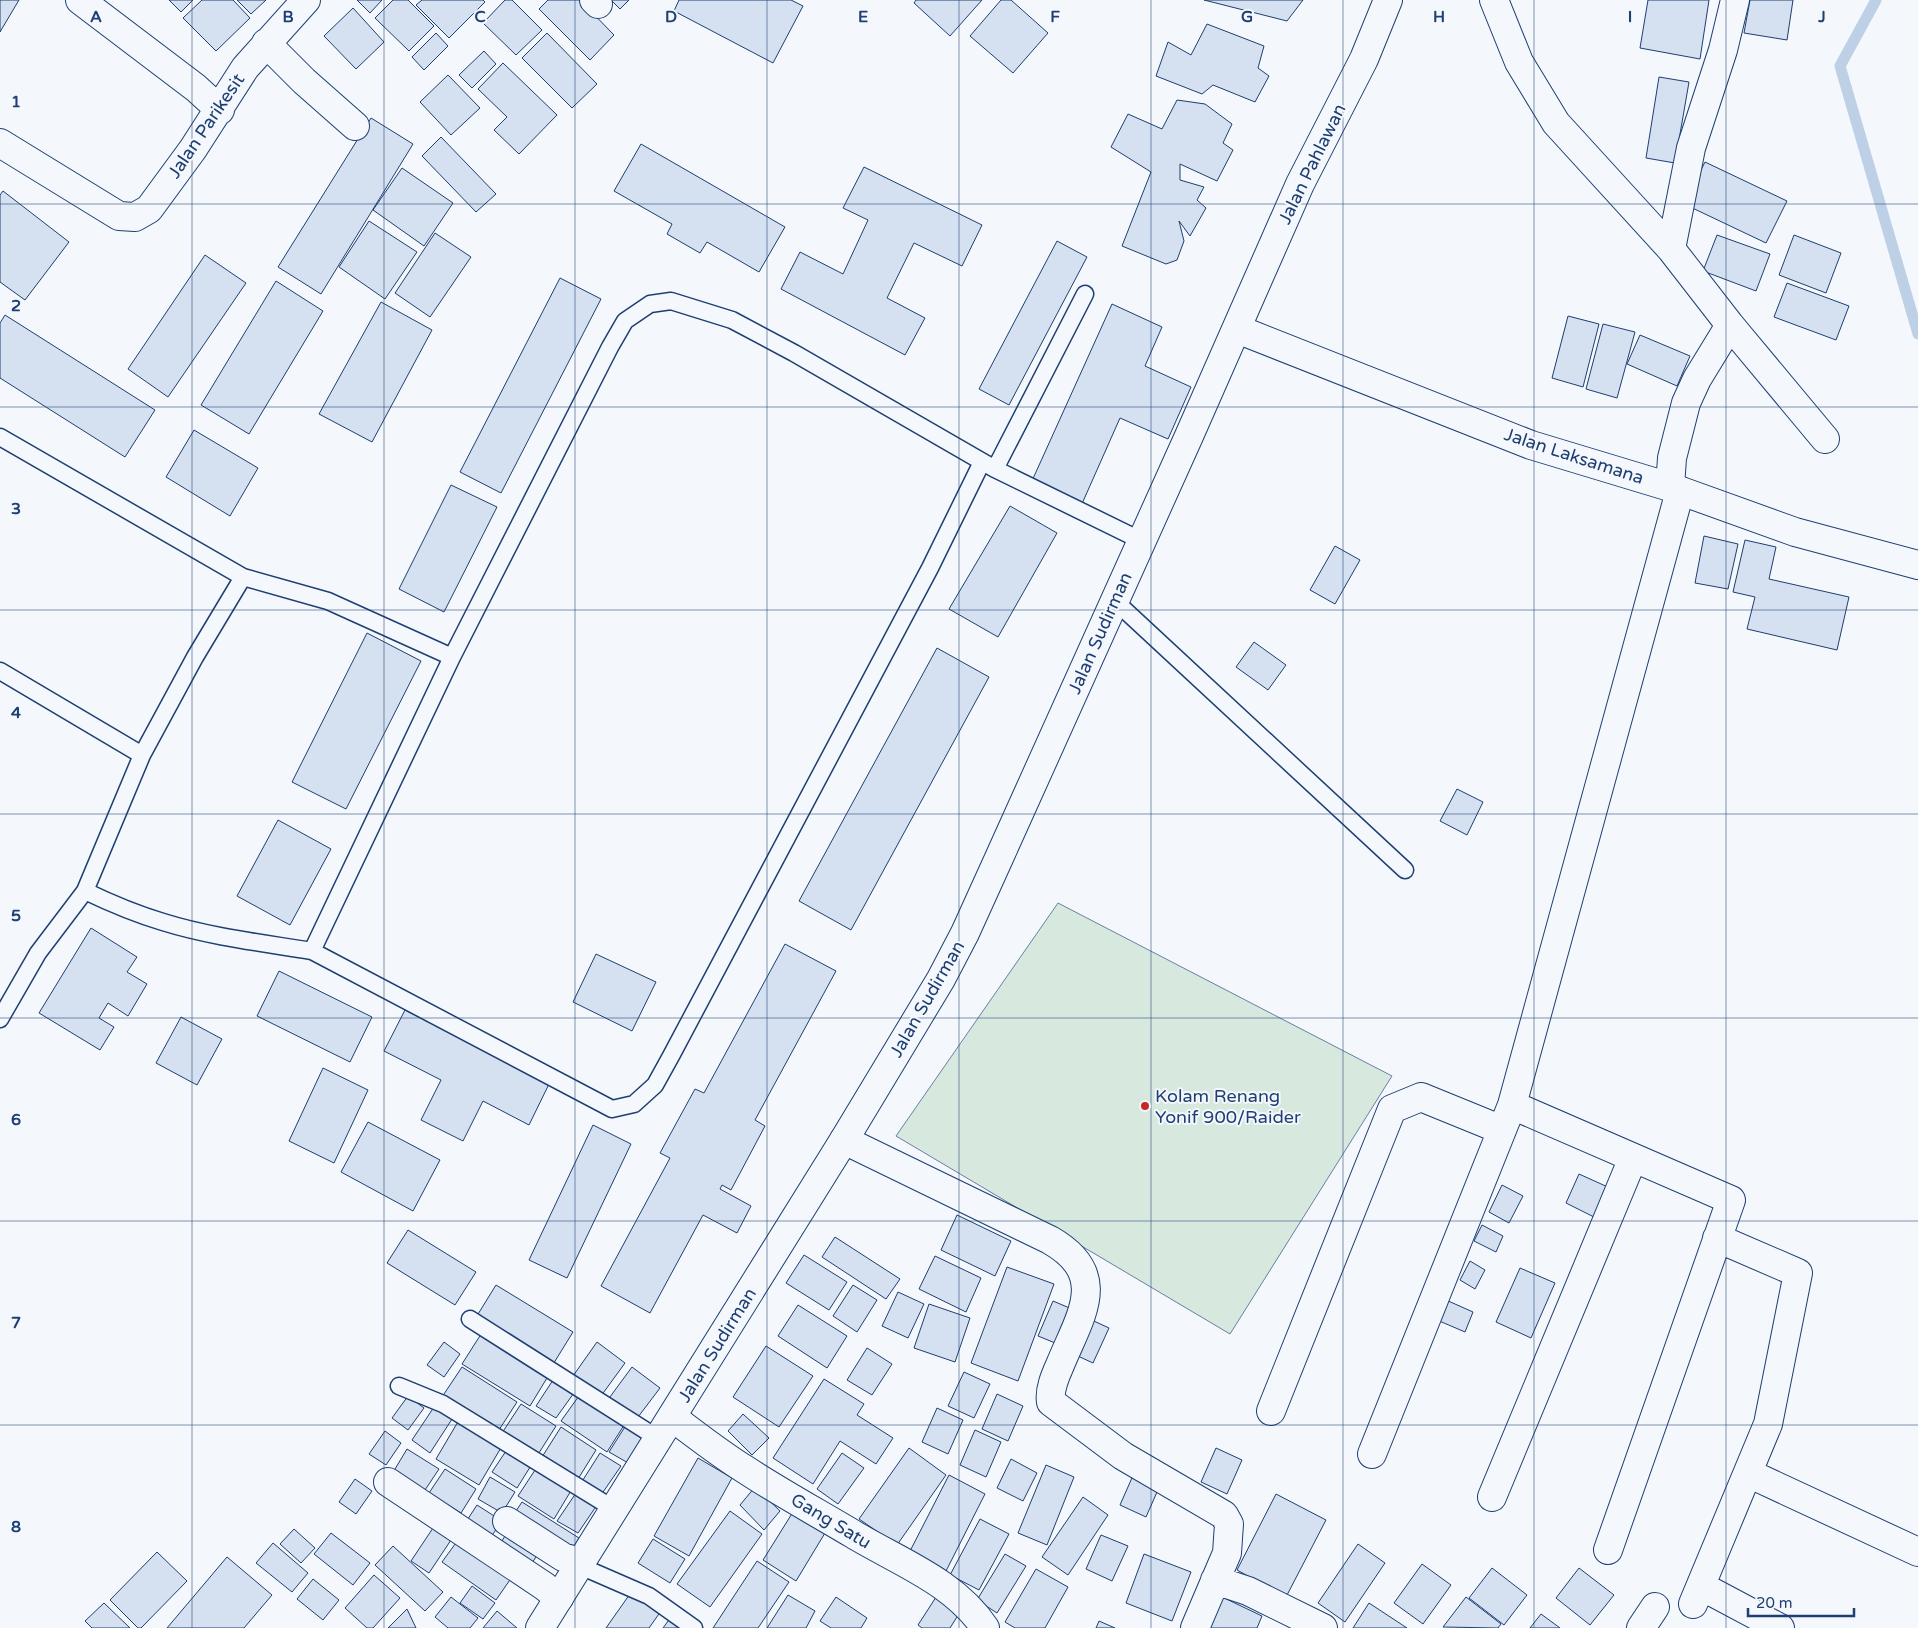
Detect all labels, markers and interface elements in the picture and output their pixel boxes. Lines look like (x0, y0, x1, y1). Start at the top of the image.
text: A (90, 7, 102, 27)
text: B (282, 7, 294, 27)
text: C (474, 7, 486, 27)
text: D (665, 7, 677, 27)
text: E (858, 7, 868, 27)
text: F (1050, 7, 1060, 27)
text: G (1241, 7, 1253, 27)
text: H (1433, 7, 1445, 27)
text: I (1628, 7, 1632, 27)
text: J (1817, 7, 1826, 27)
street label: Jalan Parikesit (163, 69, 249, 183)
text: 1 (11, 92, 21, 112)
street label: Jalan Pahlawan (1273, 100, 1351, 228)
text: 2 (11, 296, 21, 316)
street label: Jalan Laksamana (1501, 423, 1647, 489)
text: 3 (11, 499, 21, 519)
street label: Jalan Sudirman (1063, 569, 1137, 697)
text: 4 (11, 703, 21, 723)
text: 5 (11, 906, 21, 926)
street label: Jalan Sudirman (885, 937, 969, 1061)
place label: Kolam Renang Yonif 900/Raider (1155, 1085, 1301, 1128)
marker: Kolam Renang Yonif 900/Raider (1139, 1100, 1151, 1112)
text: 6 (11, 1110, 21, 1130)
street label: Jalan Sudirman (673, 1284, 761, 1406)
text: 7 (11, 1313, 21, 1333)
street label: Gang Satu (787, 1489, 875, 1553)
text: 8 (11, 1517, 21, 1537)
scale bar (1748, 1586, 1854, 1618)
text: 20 m (1756, 1594, 1793, 1612)

